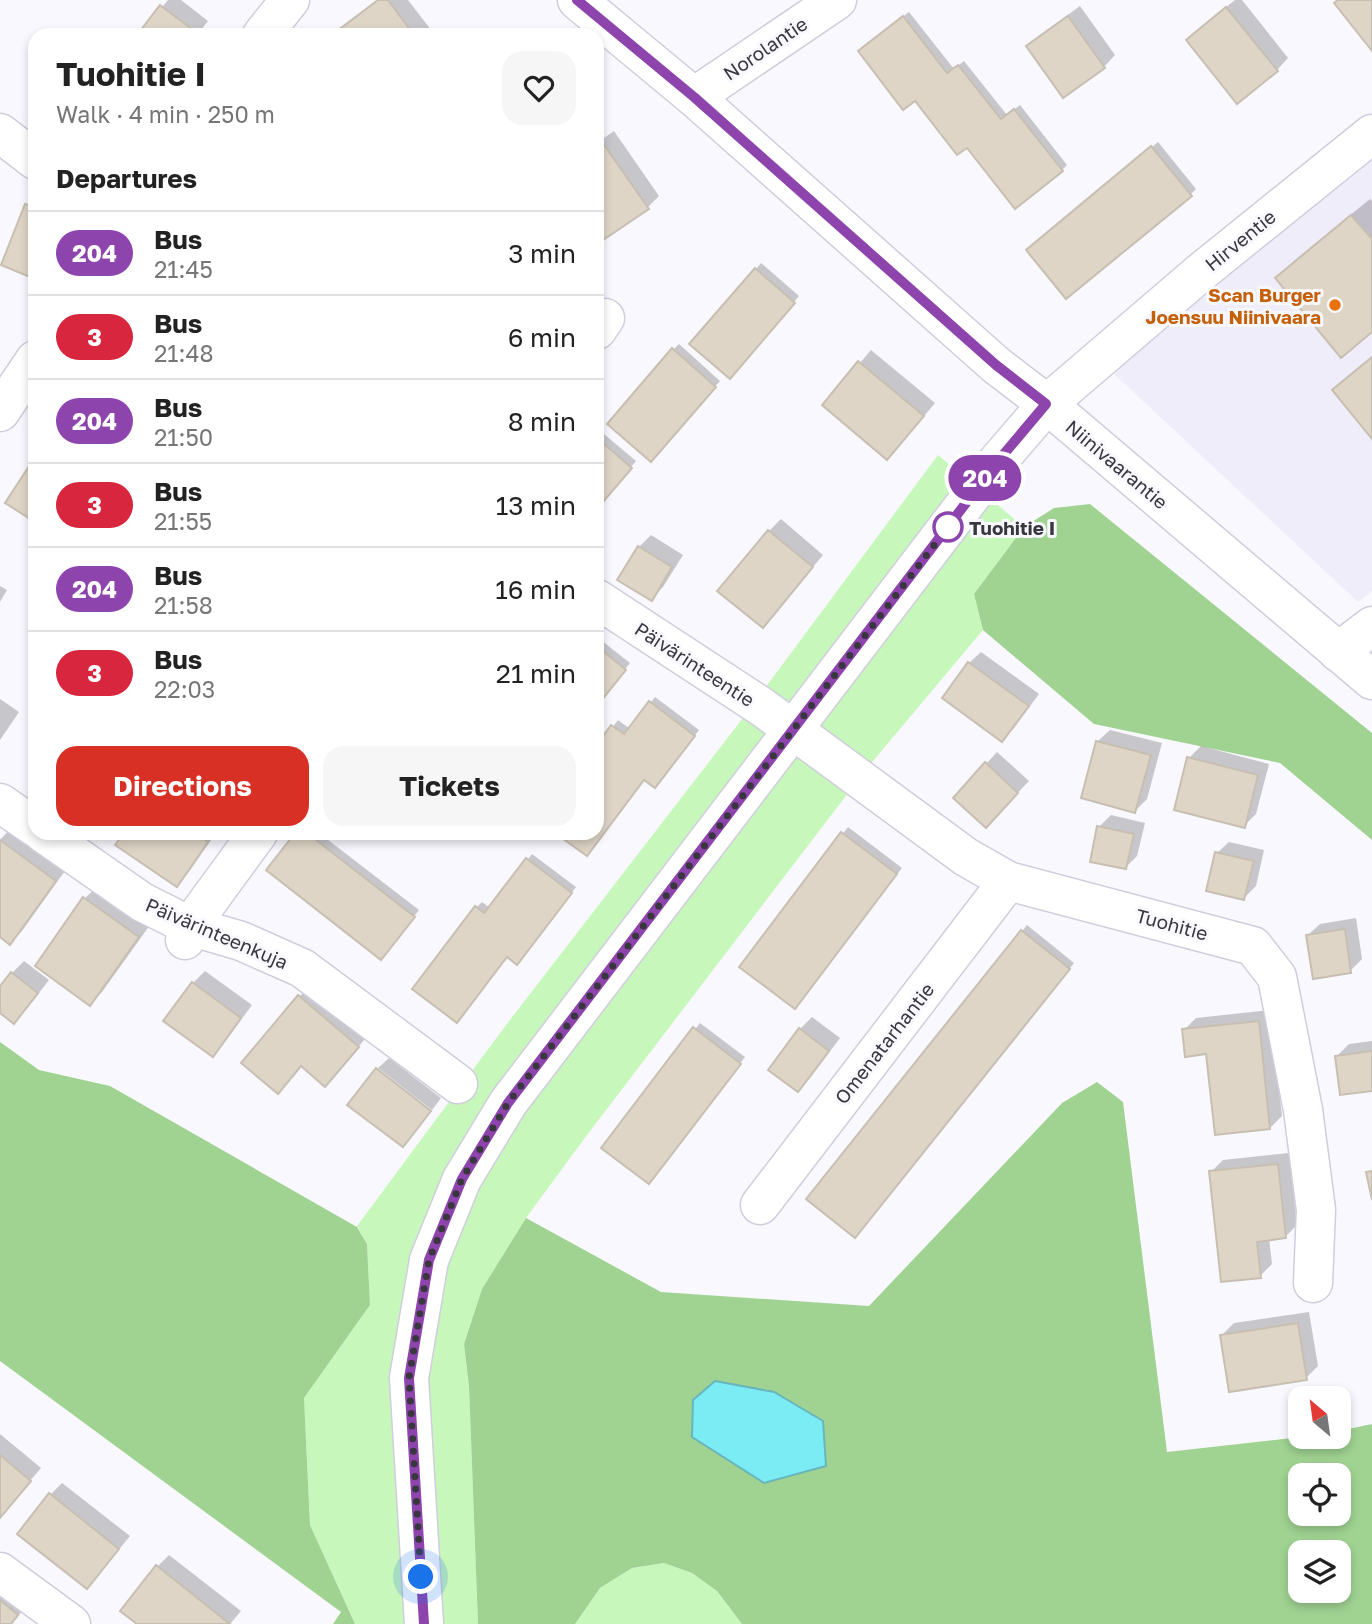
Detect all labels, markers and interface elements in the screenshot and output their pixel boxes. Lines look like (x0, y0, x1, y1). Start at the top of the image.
street label: Norolantie (719, 11, 811, 85)
button: heart (502, 51, 576, 125)
text: Tuohitie I (56, 54, 206, 93)
text: Walk · 4 min · 250 m (56, 100, 275, 128)
text: Departures (56, 163, 197, 194)
street label: Hirventie (1200, 205, 1280, 275)
text: Bus (154, 224, 202, 255)
text: 204 (72, 238, 117, 267)
text: 3 min (508, 238, 576, 269)
text: 21:45 (154, 255, 213, 283)
place label: Scan Burger Joensuu Niinivaara (1146, 283, 1322, 328)
marker: Scan Burger Joensuu Niinivaara (1327, 297, 1343, 313)
text: Bus (154, 308, 202, 339)
text: 3 (87, 322, 102, 351)
text: 6 min (508, 322, 576, 353)
text: 21:48 (154, 339, 213, 367)
text: Bus (154, 392, 202, 423)
text: 204 (72, 406, 117, 435)
text: 8 min (508, 406, 576, 437)
street label: Niinivaarantie (1061, 415, 1173, 513)
text: 21:50 (154, 423, 213, 451)
line badge: 204 (945, 455, 1025, 501)
text: 204 (962, 463, 1008, 492)
text: Bus (154, 476, 202, 507)
text: 3 (87, 490, 102, 519)
text: 13 min (496, 490, 576, 521)
text: 21:55 (154, 507, 212, 535)
marker: Tuohitie I (933, 512, 963, 542)
place label: Tuohitie I (969, 516, 1055, 539)
text: Bus (154, 560, 202, 591)
text: 204 (72, 574, 117, 603)
text: 16 min (495, 574, 576, 605)
text: 21:58 (154, 591, 213, 619)
street label: Päivärinteentie (631, 617, 759, 711)
text: Bus (154, 644, 202, 675)
text: 3 (87, 658, 102, 687)
text: 21 min (496, 658, 576, 689)
text: 22:03 (154, 675, 215, 703)
button: Directions (56, 746, 309, 826)
button: Tickets (323, 746, 576, 826)
street label: Päivärinteenkuja (142, 893, 292, 973)
street label: Tuohitie (1134, 903, 1210, 945)
street label: Omenatarhantie (830, 978, 938, 1108)
north arrow (1288, 1386, 1351, 1449)
map controls (1288, 1386, 1351, 1603)
button: locate (1288, 1463, 1351, 1526)
button: layers (1288, 1540, 1351, 1603)
your location (403, 1559, 438, 1594)

